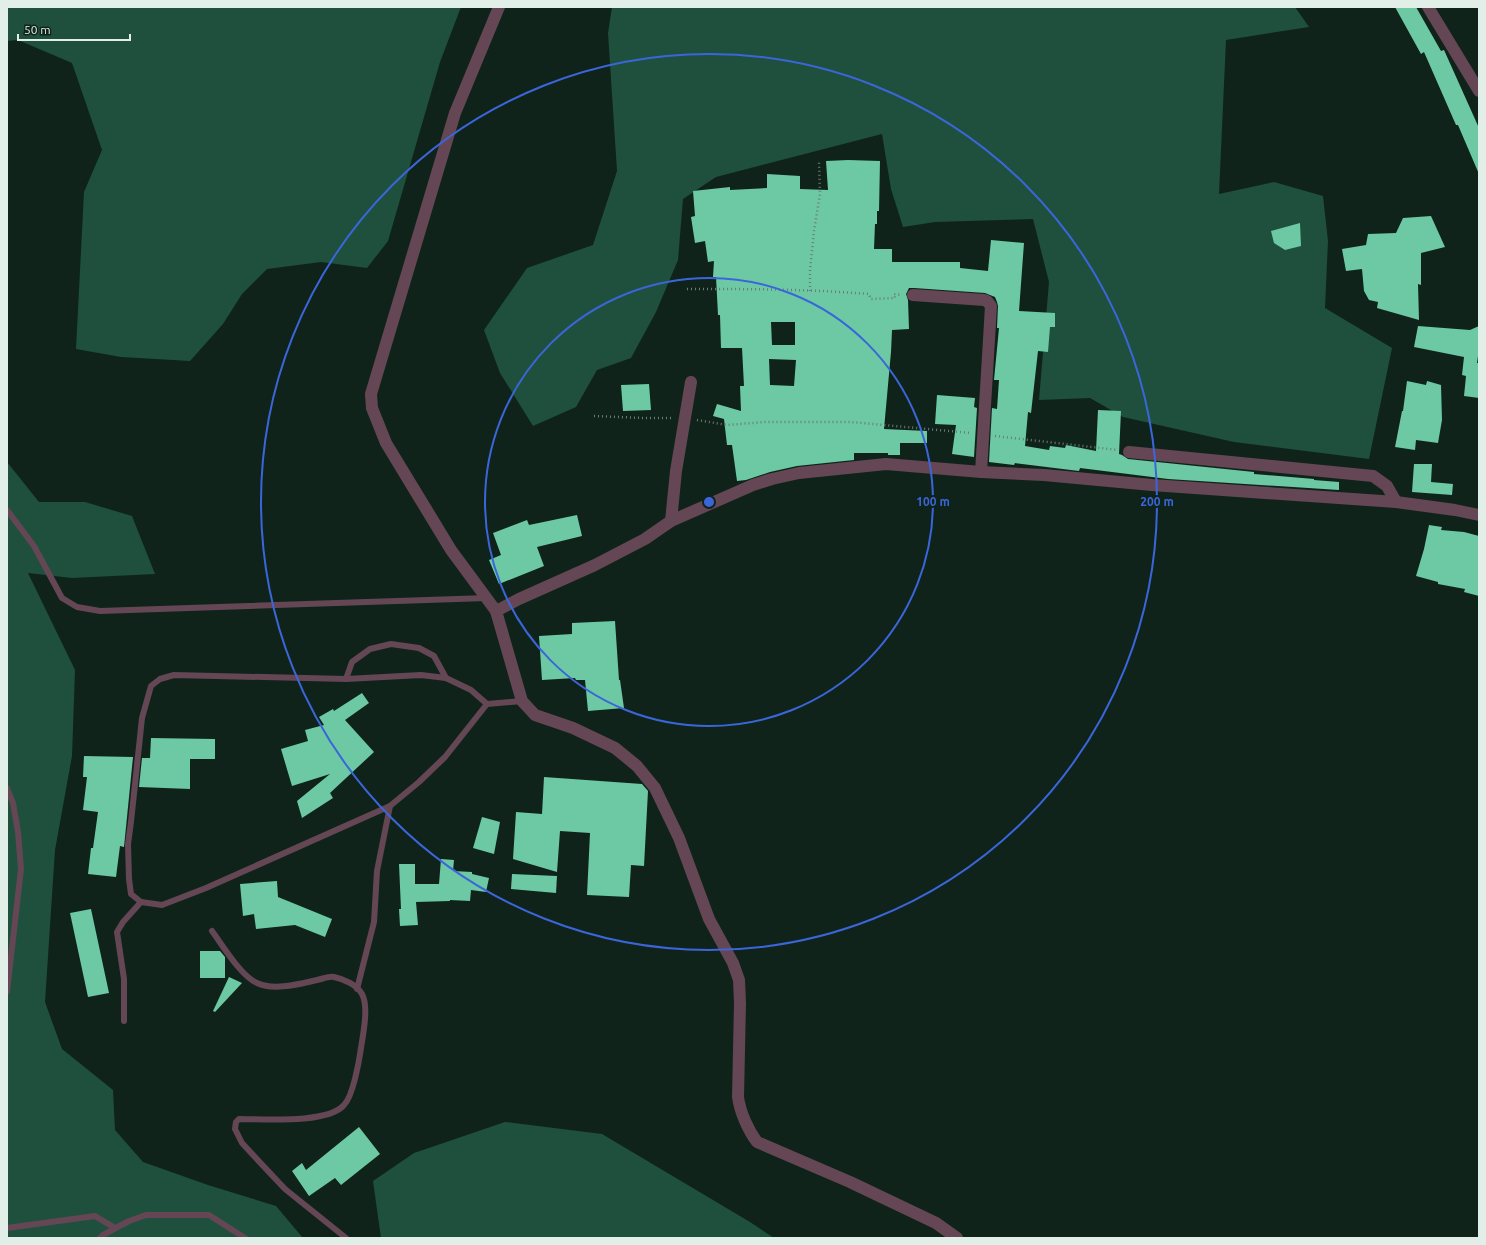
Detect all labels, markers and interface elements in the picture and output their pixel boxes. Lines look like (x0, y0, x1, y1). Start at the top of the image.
scale bar (18, 16, 130, 42)
text: 50 m (24, 23, 51, 36)
centre of rings (702, 495, 716, 509)
text: 100 m (916, 495, 950, 508)
text: 200 m (1140, 495, 1174, 508)

